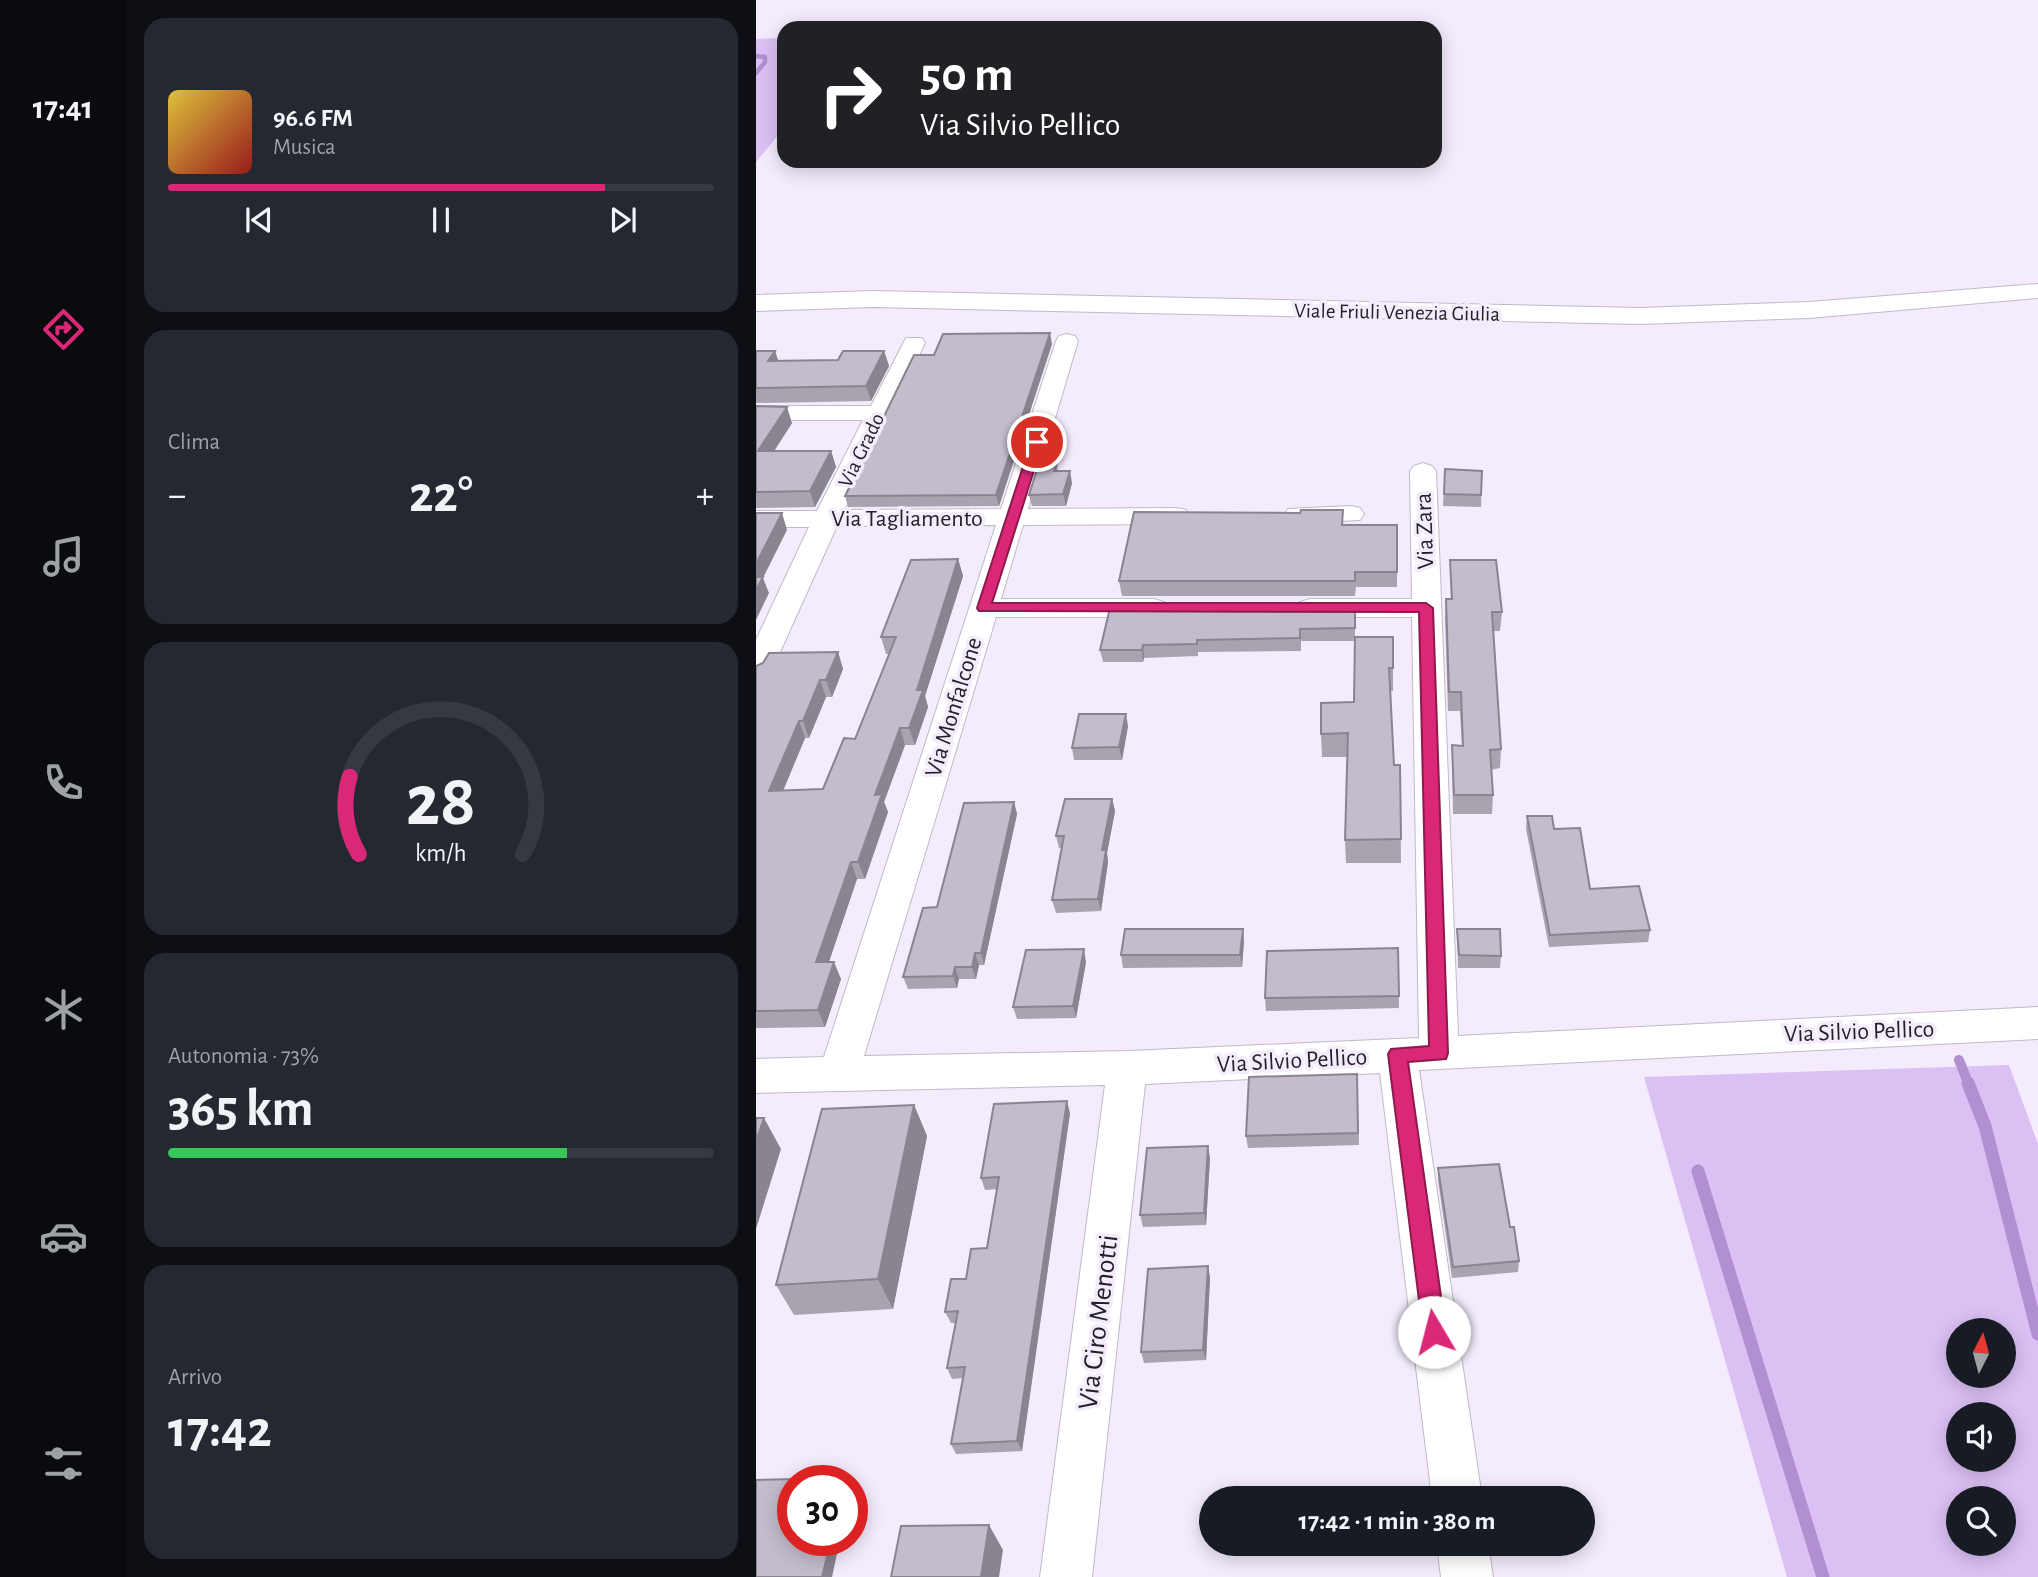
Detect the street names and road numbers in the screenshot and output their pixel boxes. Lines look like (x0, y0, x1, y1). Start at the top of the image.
street label: Viale Friuli Venezia Giulia (1294, 300, 1500, 325)
street label: Via Grado (835, 410, 888, 491)
street label: Via Zara (1412, 492, 1438, 570)
street label: Via Tagliamento (831, 507, 983, 531)
street label: Via Monfalcone (921, 635, 987, 780)
street label: Via Silvio Pellico (1783, 1017, 1935, 1047)
street label: Via Silvio Pellico (1216, 1045, 1368, 1077)
street label: Via Ciro Menotti (1074, 1233, 1124, 1411)

